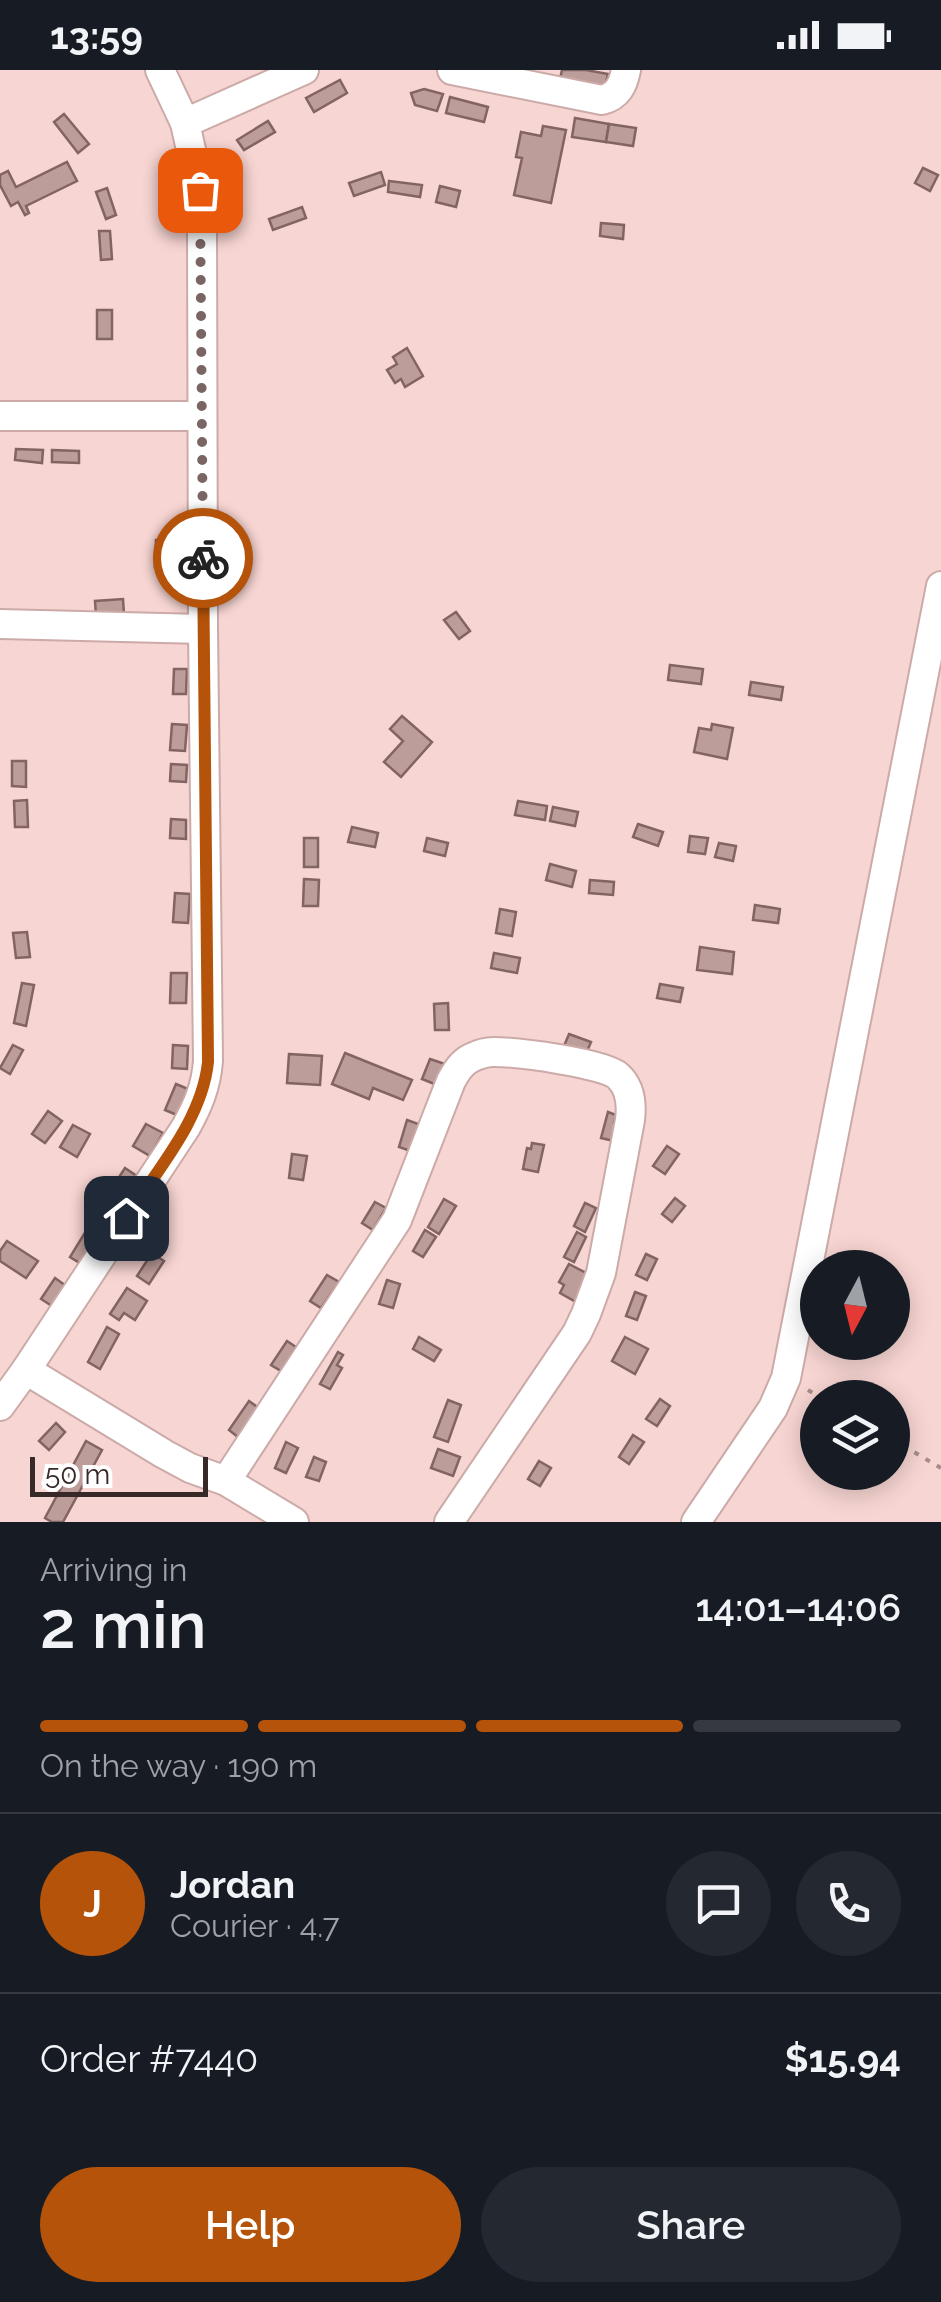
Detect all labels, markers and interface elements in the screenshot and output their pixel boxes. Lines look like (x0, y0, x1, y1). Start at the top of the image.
text: 13:59 (50, 13, 143, 58)
pin (158, 148, 243, 233)
icon: bag (173, 163, 228, 218)
courier (153, 508, 253, 608)
icon: bike (176, 531, 231, 586)
pin (84, 1176, 169, 1261)
icon: home (99, 1191, 154, 1246)
north arrow (800, 1250, 910, 1360)
map controls (800, 1250, 910, 1490)
button: layers (800, 1380, 910, 1490)
scale bar (30, 1452, 208, 1496)
text: 50 m (45, 1458, 110, 1491)
text: Arriving in (40, 1551, 187, 1588)
text: 14:01–14:06 (696, 1585, 901, 1630)
text: 2 min (40, 1587, 207, 1663)
text: On the way · 190 m (40, 1747, 317, 1784)
button: chat (666, 1851, 771, 1956)
button: phone (796, 1851, 901, 1956)
text: Jordan (170, 1862, 295, 1907)
text: J (83, 1881, 102, 1926)
text: Courier · 4.7 (170, 1907, 340, 1944)
text: Order #7440 (40, 2036, 258, 2081)
text: $15.94 (784, 2036, 901, 2081)
button: Help (40, 2167, 461, 2282)
button: Share (481, 2167, 901, 2282)

